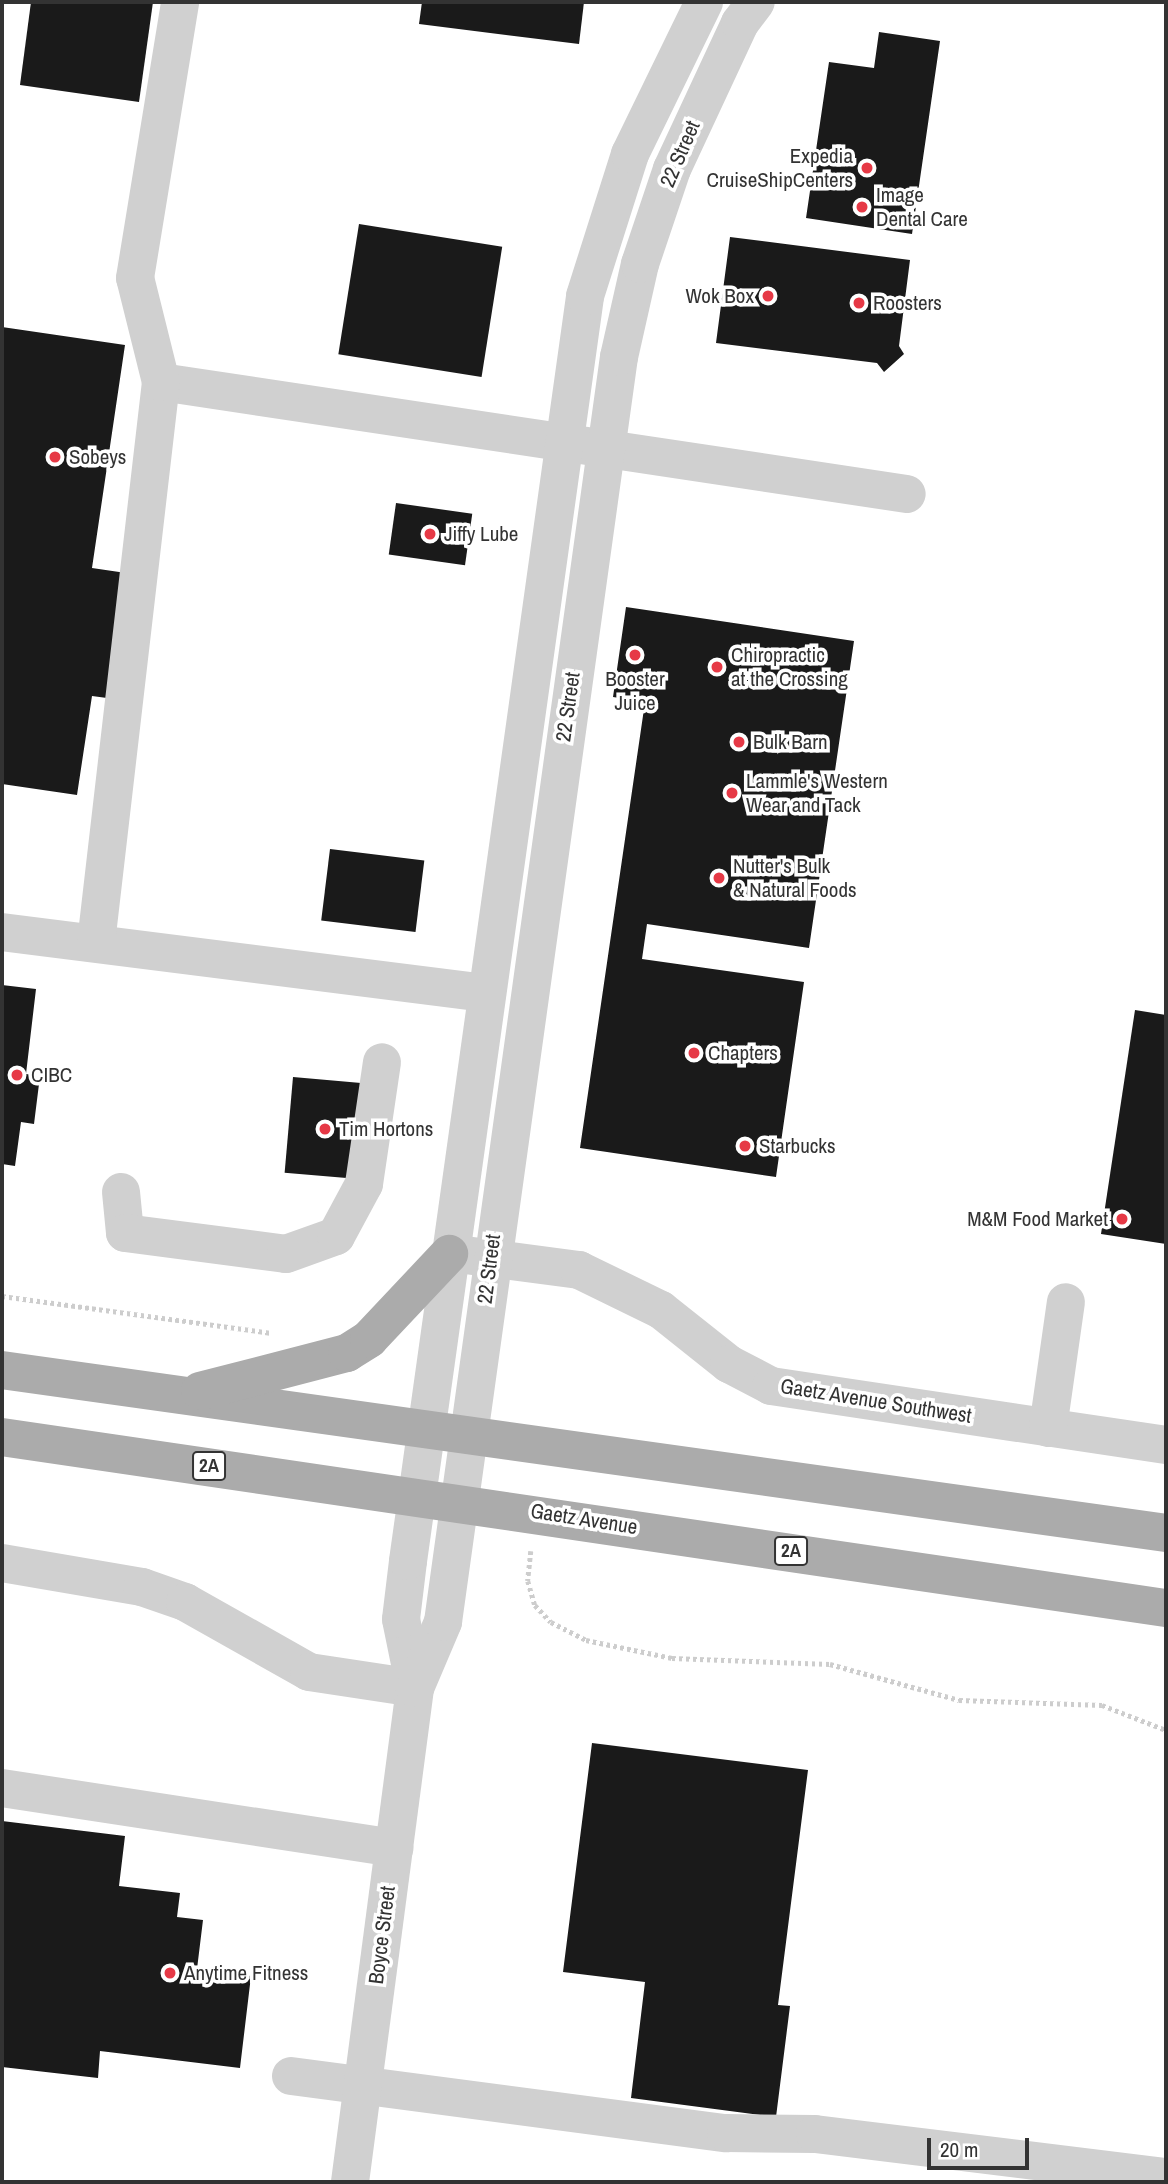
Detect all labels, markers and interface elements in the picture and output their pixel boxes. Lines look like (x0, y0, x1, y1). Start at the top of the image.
street label: 22 Street (655, 117, 705, 191)
place label: Expedia CruiseShipCenters (707, 143, 853, 193)
marker: Expedia CruiseShipCenters (859, 160, 875, 176)
place label: Image Dental Care (876, 182, 968, 232)
marker: Image Dental Care (854, 199, 870, 215)
place label: Wok Box (685, 283, 754, 309)
marker: Wok Box (760, 288, 776, 304)
place label: Roosters (873, 290, 942, 316)
marker: Roosters (851, 295, 867, 311)
place label: Sobeys (69, 444, 126, 470)
marker: Sobeys (47, 449, 63, 465)
place label: Jiffy Lube (444, 521, 518, 547)
marker: Jiffy Lube (422, 526, 438, 542)
place label: Chiropractic at the Crossing (731, 642, 848, 692)
marker: Booster Juice (627, 647, 643, 663)
marker: Chiropractic at the Crossing (709, 659, 725, 675)
place label: Booster Juice (605, 666, 665, 716)
street label: 22 Street (551, 671, 585, 743)
place label: Bulk Barn (753, 729, 828, 755)
marker: Bulk Barn (731, 734, 747, 750)
place label: Lammle's Western Wear and Tack (746, 768, 888, 818)
marker: Lammle's Western Wear and Tack (724, 785, 740, 801)
place label: Nutter's Bulk & Natural Foods (733, 853, 857, 903)
marker: Nutter's Bulk & Natural Foods (711, 870, 727, 886)
place label: Chapters (708, 1040, 778, 1066)
marker: Chapters (686, 1045, 702, 1061)
place label: CIBC (31, 1062, 72, 1088)
marker: CIBC (9, 1067, 25, 1083)
place label: Tim Hortons (339, 1116, 433, 1142)
marker: Tim Hortons (317, 1121, 333, 1137)
place label: Starbucks (759, 1133, 836, 1159)
marker: Starbucks (737, 1138, 753, 1154)
place label: M&M Food Market (967, 1206, 1108, 1232)
marker: M&M Food Market (1114, 1211, 1130, 1227)
street label: 22 Street (472, 1233, 506, 1305)
street label: Gaetz Avenue Southwest (778, 1373, 974, 1429)
road number: 2A (192, 1450, 227, 1482)
street label: Gaetz Avenue (528, 1498, 640, 1540)
road number: 2A (774, 1536, 808, 1567)
street label: Boyce Street (363, 1885, 401, 1985)
place label: Anytime Fitness (184, 1960, 308, 1986)
marker: Anytime Fitness (162, 1965, 178, 1981)
scale bar (930, 2124, 1032, 2168)
text: 20 m (940, 2135, 978, 2164)

